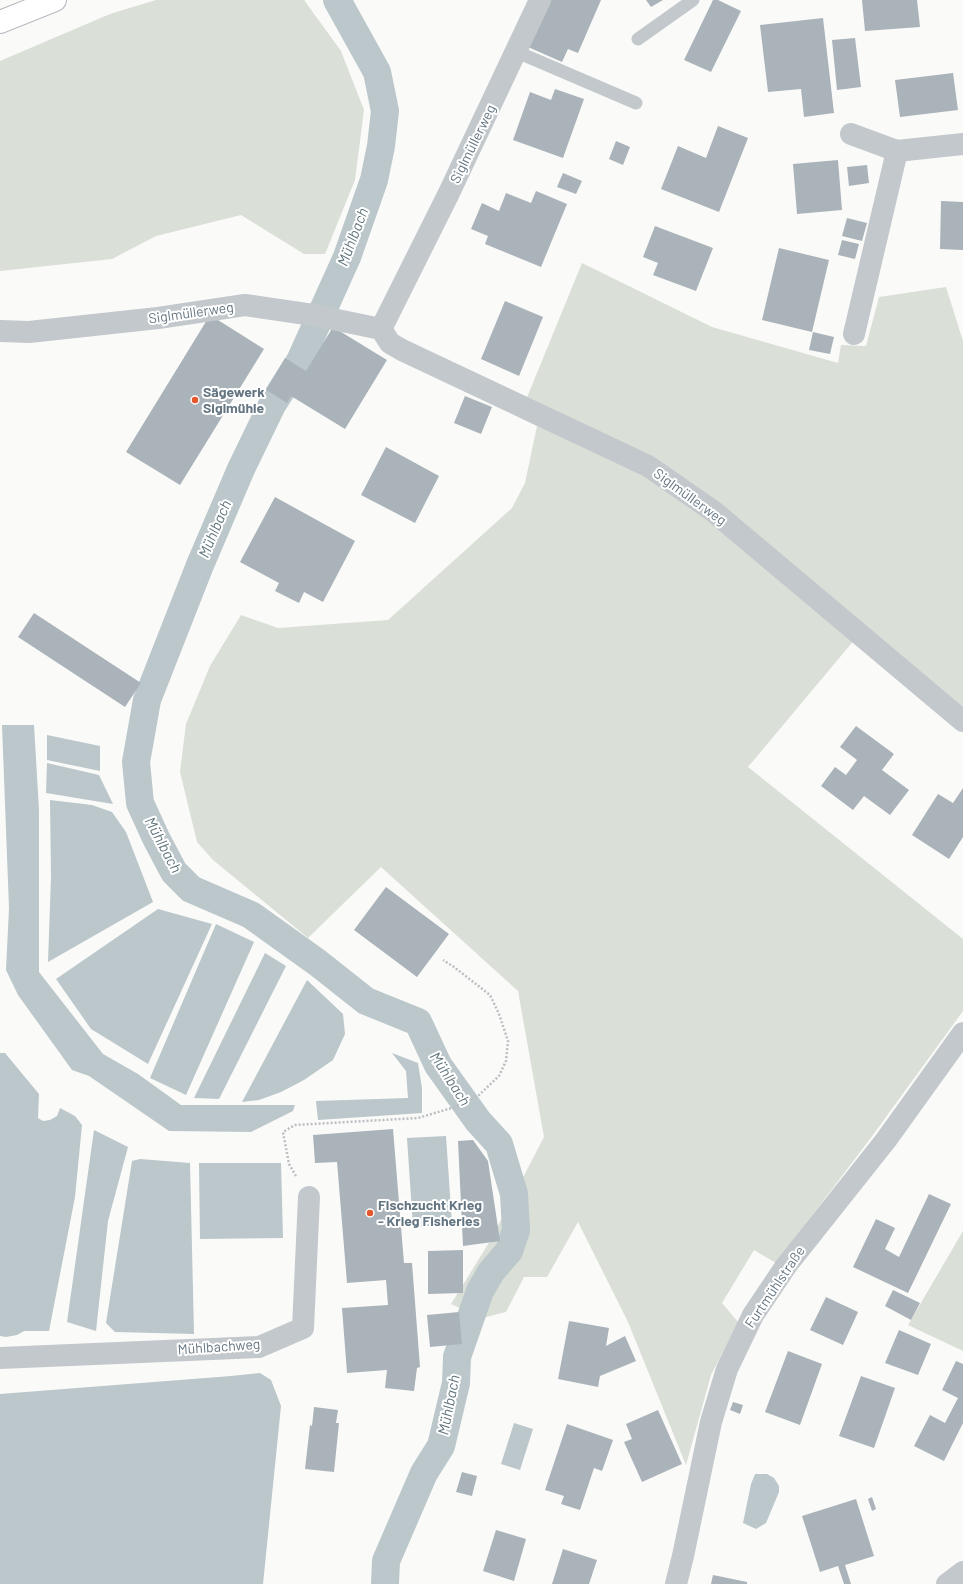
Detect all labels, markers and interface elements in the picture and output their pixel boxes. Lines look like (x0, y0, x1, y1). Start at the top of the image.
street label: Siglmüllerweg (447, 102, 499, 186)
water label: Mühlbach (334, 205, 372, 269)
street label: Siglmüllerweg (147, 299, 235, 327)
place label: Sägewerk Siglmühle (203, 384, 265, 416)
marker: Sägewerk Siglmühle (190, 395, 200, 405)
street label: Siglmüllerweg (650, 465, 730, 529)
water label: Mühlbach (195, 498, 235, 560)
water label: Mühlbach (141, 814, 185, 876)
water label: Mühlbach (426, 1049, 474, 1109)
place label: Fischzucht Krieg - Krieg Fisheries (378, 1197, 482, 1230)
marker: Fischzucht Krieg - Krieg Fisheries (365, 1208, 375, 1218)
street label: Furtmühlstraße (742, 1243, 808, 1331)
street label: Mühlbachweg (177, 1336, 261, 1358)
water label: Mühlbach (434, 1373, 464, 1437)

